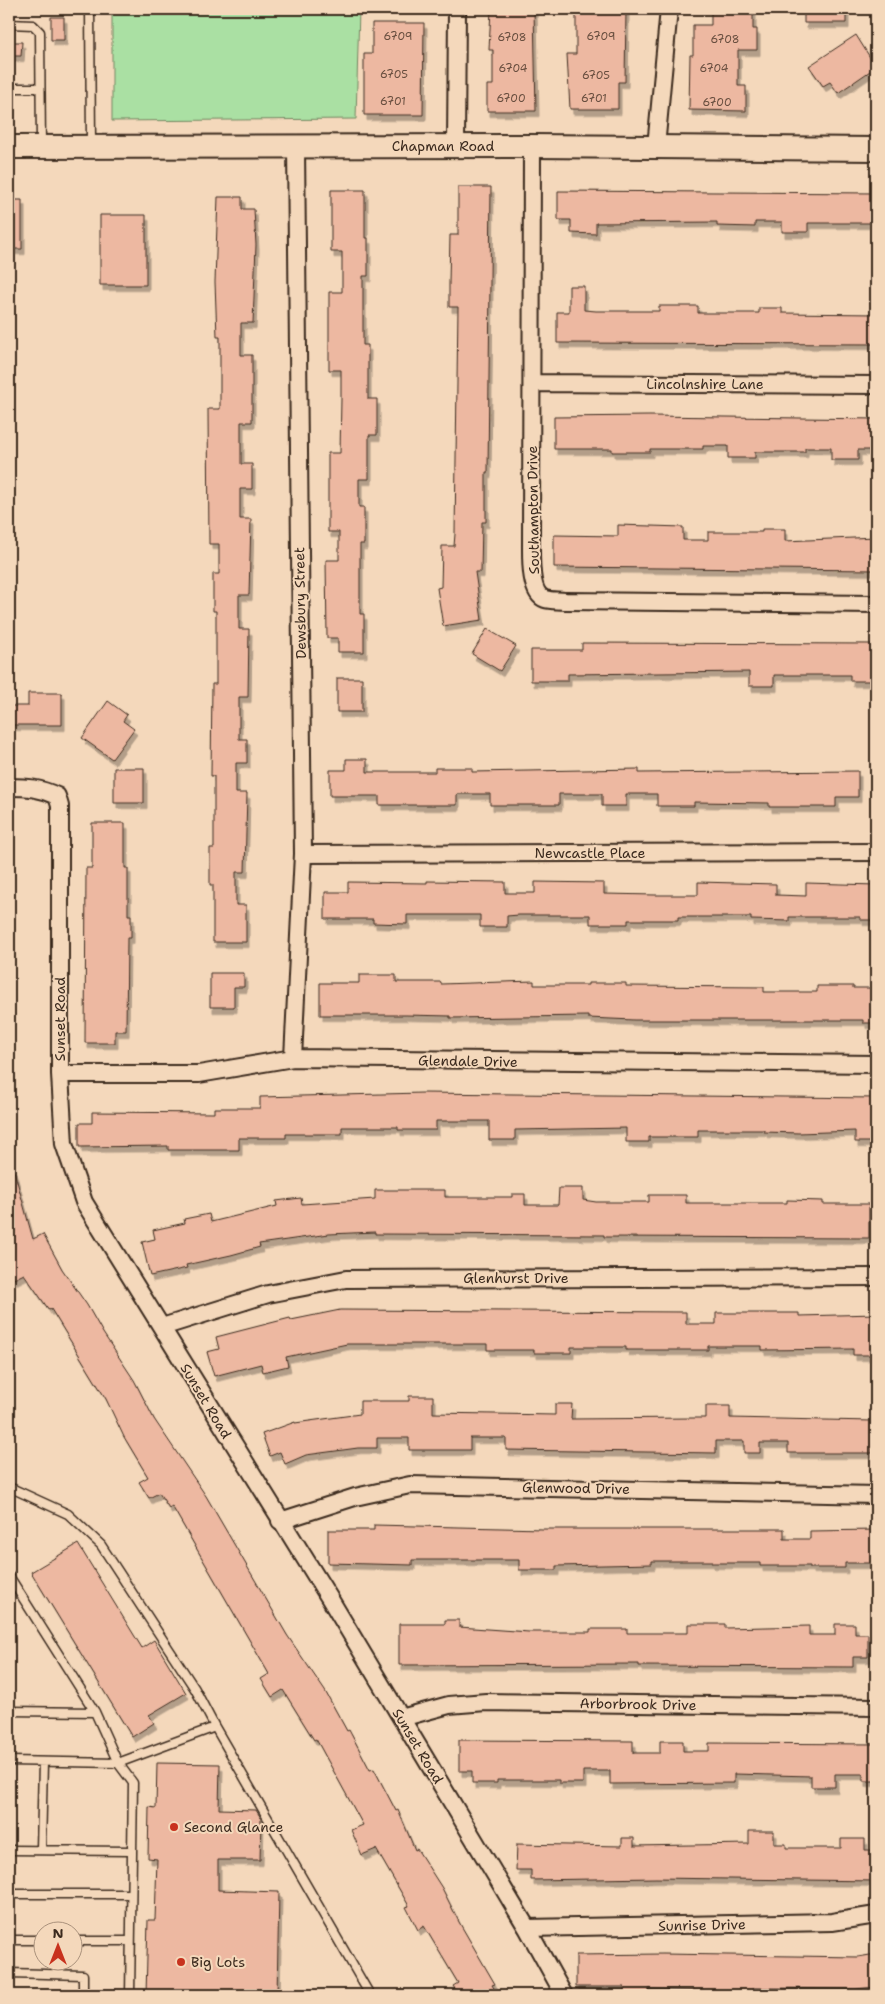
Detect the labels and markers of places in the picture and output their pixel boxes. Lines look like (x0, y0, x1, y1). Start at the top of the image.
place label: Second Glance (184, 1818, 284, 1836)
marker: Second Glance (168, 1821, 180, 1833)
place label: Big Lots (191, 1953, 245, 1971)
marker: Big Lots (175, 1956, 187, 1968)

